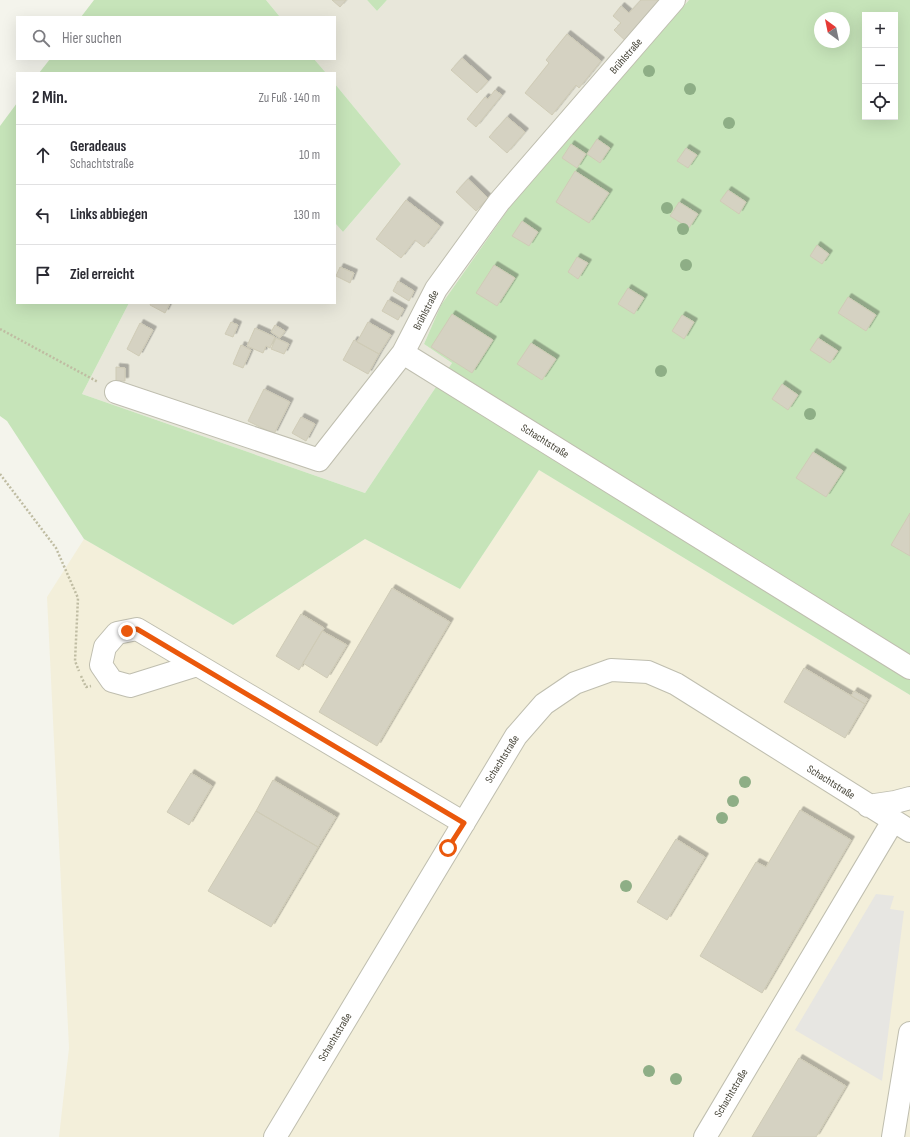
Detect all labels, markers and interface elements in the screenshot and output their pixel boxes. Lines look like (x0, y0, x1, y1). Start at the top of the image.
north arrow (814, 12, 850, 48)
map controls (862, 12, 898, 120)
button: + (862, 12, 898, 48)
search box (16, 16, 336, 60)
icon: search (30, 27, 52, 49)
text: Hier suchen (62, 29, 122, 48)
street label: Brühlstraße (607, 36, 645, 76)
button: − (862, 48, 898, 84)
button: locate (862, 84, 898, 120)
text: 2 Min. (32, 88, 68, 108)
text: Zu Fuß · 140 m (259, 90, 320, 106)
text: Geradeaus (70, 137, 126, 156)
icon: ahead (32, 144, 54, 166)
text: 10 m (299, 147, 320, 163)
text: Schachtstraße (70, 156, 134, 172)
icon: left (32, 204, 54, 226)
text: Links abbiegen (70, 205, 148, 224)
text: 130 m (294, 207, 320, 223)
icon: arrive (32, 264, 54, 286)
text: Ziel erreicht (70, 265, 134, 284)
street label: Brühlstraße (410, 288, 442, 332)
street label: Schachtstraße (519, 421, 571, 461)
route end (118, 622, 136, 640)
street label: Schachtstraße (482, 733, 522, 785)
street label: Schachtstraße (805, 762, 857, 802)
route start (439, 839, 457, 857)
street label: Schachtstraße (316, 1010, 354, 1064)
street label: Schachtstraße (712, 1066, 750, 1120)

